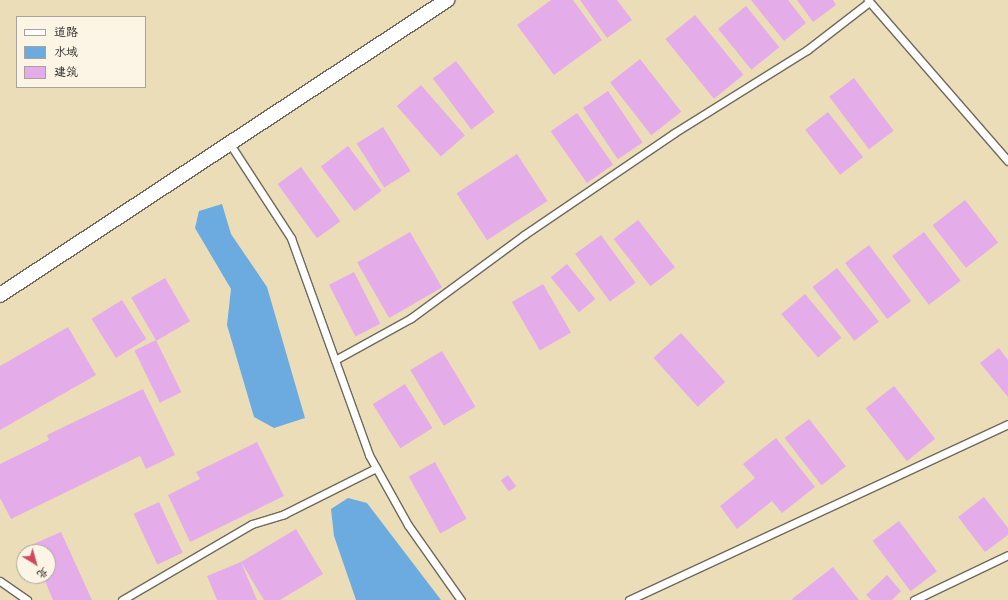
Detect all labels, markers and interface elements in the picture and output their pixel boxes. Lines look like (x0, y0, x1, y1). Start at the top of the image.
legend (16, 16, 146, 88)
text: 道路 (54, 21, 78, 43)
text: 水域 (54, 41, 78, 63)
text: 建筑 (54, 61, 78, 83)
north arrow (16, 544, 56, 584)
text: 北 (33, 562, 53, 584)

